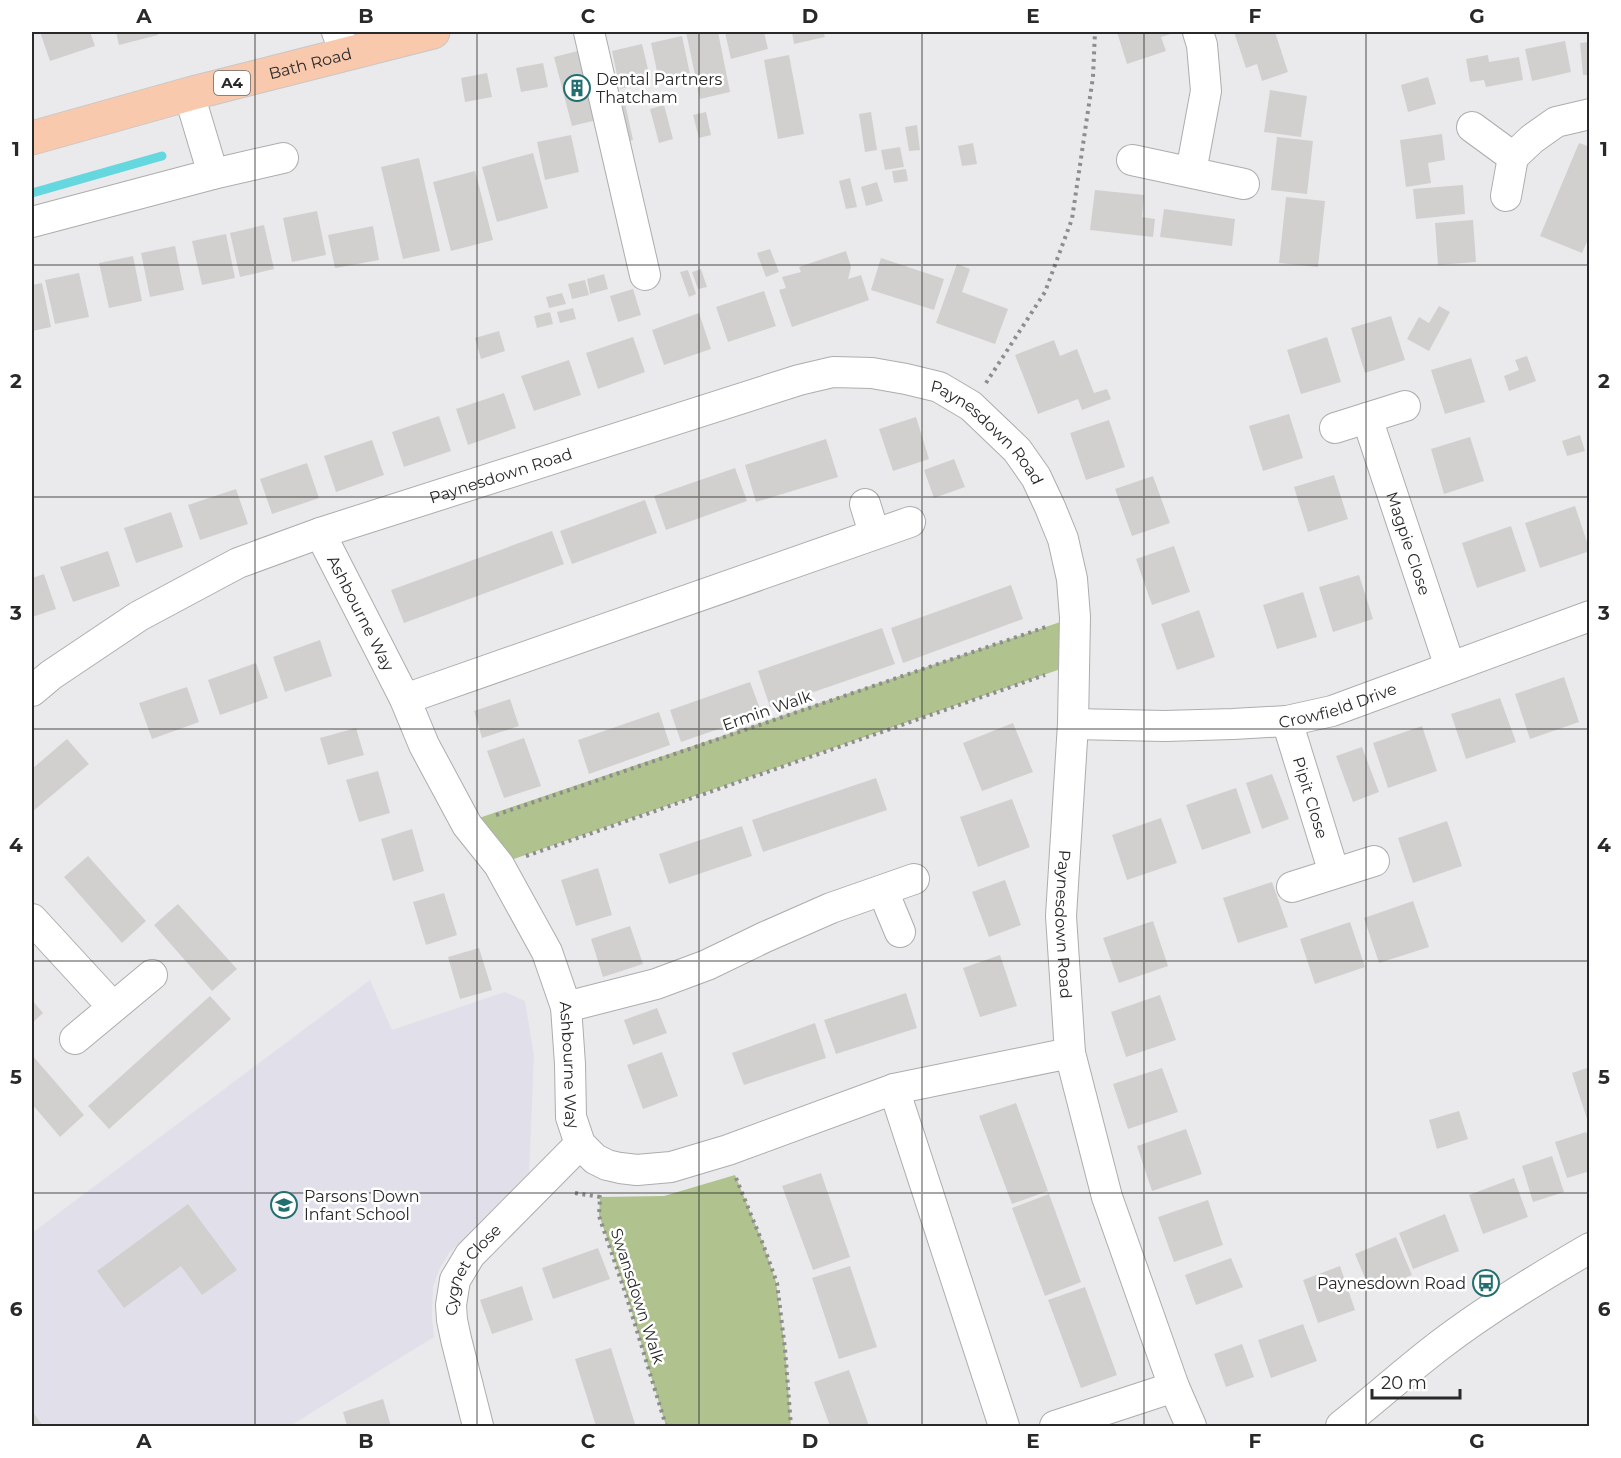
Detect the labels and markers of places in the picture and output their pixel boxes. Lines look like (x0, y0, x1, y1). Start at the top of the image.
place label: Dental Partners Thatcham (596, 70, 723, 107)
building icon: Dental Partners Thatcham (562, 73, 592, 103)
place label: Parsons Down Infant School (304, 1187, 420, 1224)
school or university icon: Parsons Down Infant School (269, 1190, 299, 1220)
bus stop icon: Paynesdown Road (1471, 1268, 1501, 1298)
place label: Paynesdown Road (1317, 1274, 1466, 1293)

